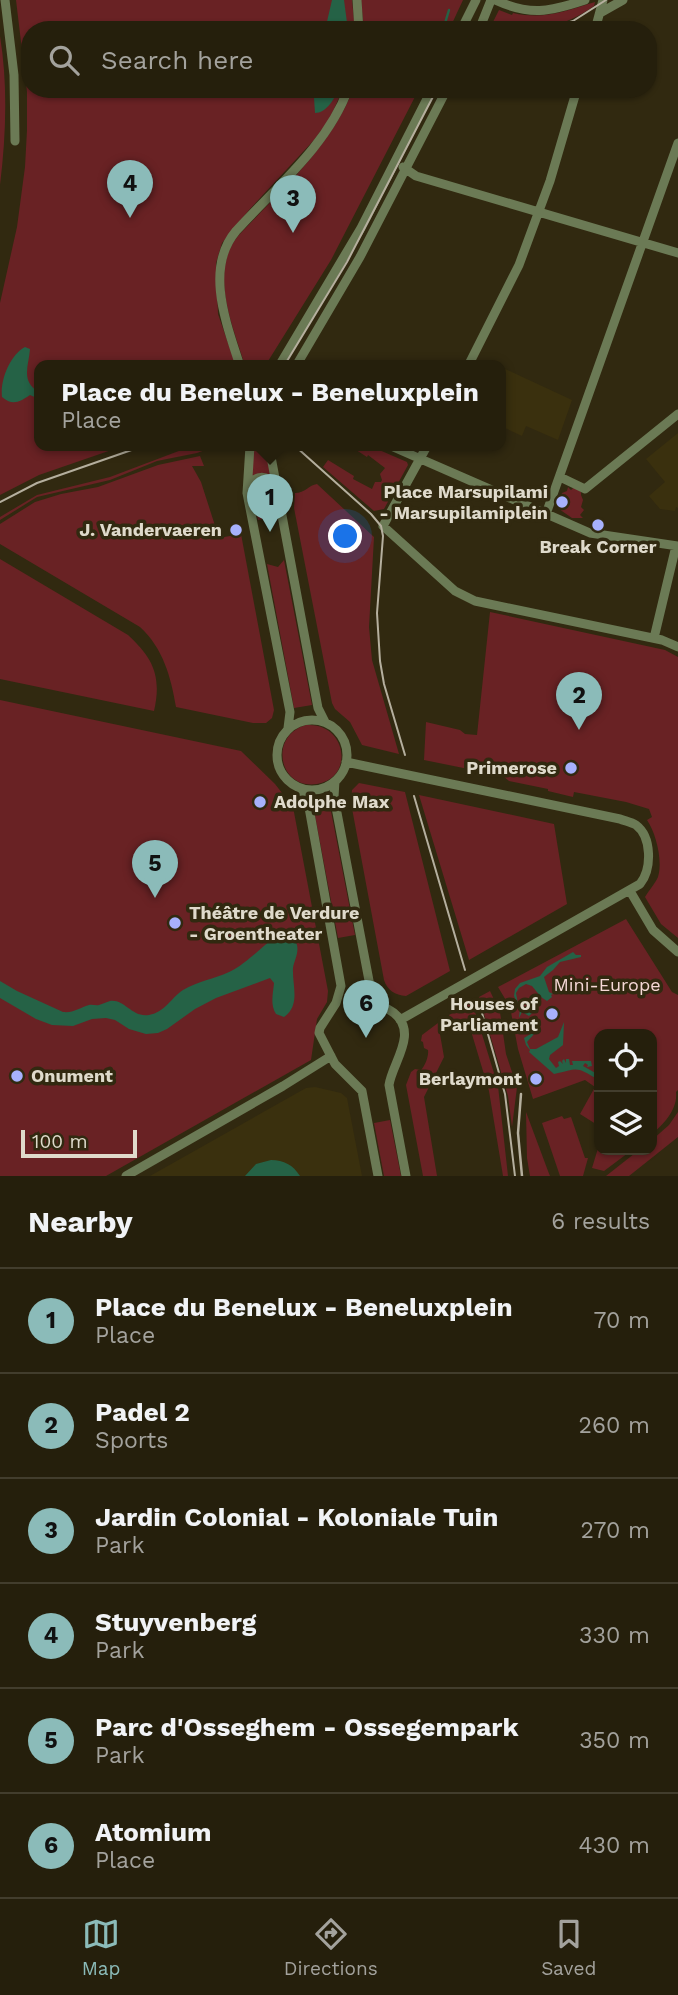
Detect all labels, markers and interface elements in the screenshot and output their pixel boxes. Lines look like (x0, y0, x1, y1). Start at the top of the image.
search box (21, 21, 657, 98)
icon: search (45, 41, 83, 79)
text: Search here (101, 45, 253, 75)
pin: 4 (107, 160, 153, 218)
pin: 3 (270, 175, 316, 233)
popup (34, 360, 506, 451)
text: Place du Benelux - Beneluxplein (61, 377, 479, 407)
text: Place (61, 407, 121, 434)
pin: 1 (247, 474, 293, 532)
place label: Place Marsupilami - Marsupilamiplein (379, 481, 548, 523)
marker: Place Marsupilami - Marsupilamiplein (554, 494, 570, 510)
marker: Break Corner (590, 517, 606, 533)
place label: J. Vandervaeren (79, 519, 222, 540)
your location (328, 519, 362, 553)
marker: J. Vandervaeren (228, 522, 244, 538)
place label: Break Corner (540, 536, 657, 557)
pin: 2 (556, 672, 602, 730)
place label: Primerose (466, 757, 557, 778)
marker: Primerose (563, 760, 579, 776)
place label: Adolphe Max (274, 791, 390, 812)
marker: Adolphe Max (252, 794, 268, 810)
pin: 5 (132, 840, 178, 898)
place label: Théâtre de Verdure - Groentheater (189, 902, 359, 944)
marker: Théâtre de Verdure - Groentheater (167, 915, 183, 931)
park label: Mini-Europe (553, 974, 661, 995)
pin: 6 (343, 980, 389, 1038)
place label: Houses of Parliament (440, 993, 539, 1035)
marker: Houses of Parliament (544, 1006, 560, 1022)
map controls (594, 1029, 657, 1155)
button: locate (594, 1029, 657, 1092)
place label: Onument (31, 1065, 113, 1086)
marker: Onument (9, 1068, 25, 1084)
place label: Berlaymont (419, 1068, 522, 1089)
marker: Berlaymont (528, 1071, 544, 1087)
button: layers (594, 1092, 657, 1155)
scale bar (21, 1127, 136, 1159)
text: 100 m (32, 1130, 88, 1153)
text: Nearby (28, 1204, 133, 1239)
text: 6 results (551, 1208, 650, 1235)
text: Place du Benelux - Beneluxplein (95, 1292, 513, 1322)
text: 1 (46, 1307, 56, 1334)
text: 70 m (593, 1307, 650, 1334)
text: Place (95, 1322, 155, 1349)
text: Padel 2 (95, 1397, 190, 1427)
text: 2 (44, 1412, 58, 1439)
text: 260 m (579, 1412, 650, 1439)
text: Sports (95, 1427, 168, 1454)
text: Jardin Colonial - Koloniale Tuin (95, 1502, 498, 1532)
text: 3 (44, 1517, 58, 1544)
text: 270 m (581, 1517, 650, 1544)
text: Park (95, 1532, 144, 1559)
text: Stuyvenberg (95, 1607, 256, 1637)
text: 4 (44, 1622, 58, 1649)
text: 330 m (579, 1622, 650, 1649)
text: Park (95, 1637, 144, 1664)
text: Parc d'Osseghem - Ossegempark (95, 1712, 519, 1742)
text: 5 (44, 1727, 58, 1754)
text: 350 m (579, 1727, 650, 1754)
text: Park (95, 1742, 144, 1769)
text: Atomium (95, 1817, 211, 1847)
text: 6 (44, 1832, 58, 1859)
text: 430 m (578, 1832, 650, 1859)
text: Place (95, 1847, 155, 1874)
tab: Map (82, 1915, 120, 1980)
tab: Directions (284, 1915, 378, 1980)
tab: Saved (541, 1915, 596, 1980)

